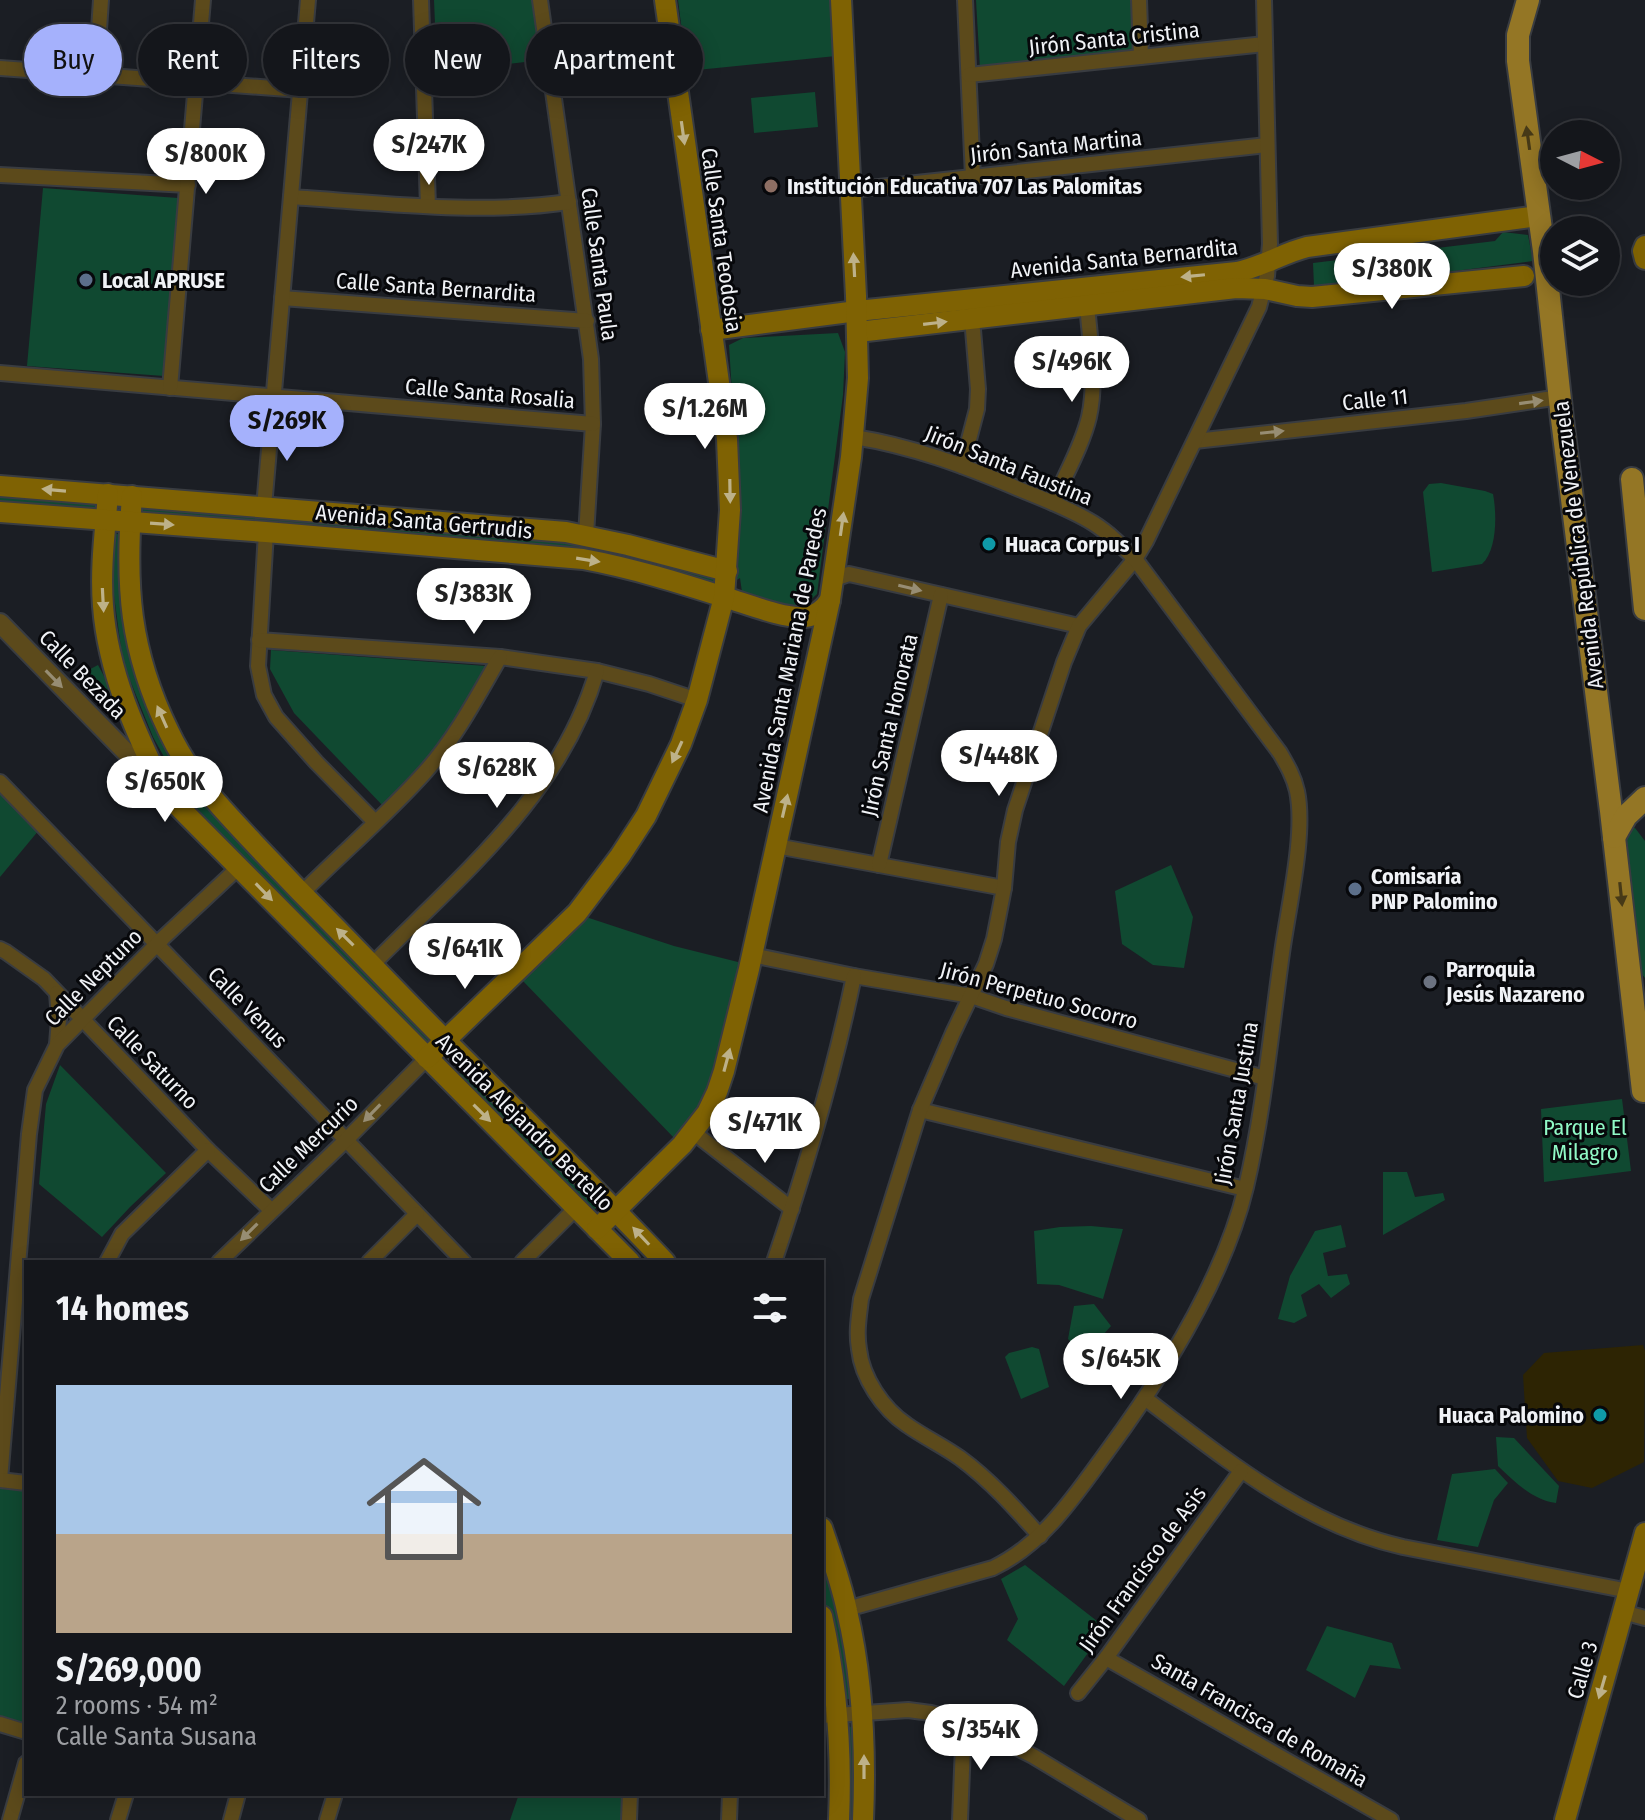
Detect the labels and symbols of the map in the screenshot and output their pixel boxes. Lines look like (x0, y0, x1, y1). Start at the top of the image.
street label: Jirón Santa Cristina (1027, 16, 1201, 61)
pin: S/247K (364, 119, 494, 187)
north arrow (1540, 120, 1620, 200)
one-way arrow (677, 121, 690, 146)
street label: Jirón Santa Martina (969, 124, 1143, 169)
one-way arrow (1521, 125, 1534, 150)
pin: S/800K (141, 128, 271, 196)
street label: Calle Santa Teodosia (695, 146, 748, 334)
place label: Institución Educativa 707 Las Palomitas (787, 173, 1142, 200)
marker: Institución Educativa 707 Las Palomitas (762, 177, 780, 195)
street label: Calle Santa Paula (575, 186, 624, 342)
street label: Avenida Santa Bernardita (1009, 233, 1239, 284)
pin: S/380K (1327, 243, 1457, 311)
one-way arrow (847, 252, 860, 277)
place label: Local APRUSE (102, 267, 225, 294)
street label: Calle Santa Bernardita (335, 267, 537, 308)
one-way arrow (1180, 270, 1205, 283)
marker: Local APRUSE (77, 271, 95, 289)
one-way arrow (923, 316, 948, 329)
pin: S/496K (1007, 336, 1137, 404)
street label: Calle Santa Rosalia (404, 373, 576, 414)
pin: S/1.26M (631, 383, 779, 451)
street label: Calle 11 (1341, 383, 1409, 416)
pin: S/269K (222, 395, 352, 463)
one-way arrow (1518, 395, 1543, 408)
street label: Avenida República de Venezuela (1547, 399, 1610, 690)
street label: Jirón Santa Faustina (921, 420, 1097, 511)
one-way arrow (1260, 426, 1285, 439)
one-way arrow (724, 479, 736, 504)
one-way arrow (41, 483, 66, 496)
street label: Avenida Santa Gertrudis (314, 499, 534, 544)
street label: Avenida Santa Mariana de Paredes (747, 505, 832, 815)
one-way arrow (836, 511, 849, 536)
one-way arrow (150, 518, 175, 531)
place label: Huaca Corpus I (1005, 531, 1140, 558)
marker: Huaca Corpus I (980, 535, 998, 553)
one-way arrow (576, 554, 601, 567)
pin: S/383K (409, 568, 539, 636)
one-way arrow (897, 582, 922, 595)
one-way arrow (97, 588, 110, 613)
street label: Calle Bezada (33, 624, 132, 725)
street label: Jirón Santa Honorata (855, 631, 924, 819)
one-way arrow (45, 669, 63, 688)
one-way arrow (155, 705, 169, 729)
pin: S/448K (934, 730, 1064, 798)
one-way arrow (670, 740, 684, 763)
pin: S/628K (432, 742, 562, 810)
pin: S/650K (100, 756, 230, 824)
one-way arrow (779, 794, 792, 819)
place label: Comisaría PNP Palomino (1371, 863, 1498, 915)
marker: Comisaría PNP Palomino (1346, 880, 1364, 898)
one-way arrow (254, 882, 273, 901)
one-way arrow (1614, 882, 1627, 907)
street label: Calle Neptuno (39, 923, 148, 1032)
pin: S/641K (400, 923, 530, 991)
one-way arrow (336, 928, 355, 947)
street label: Jirón Perpetuo Socorro (937, 956, 1141, 1035)
place label: Parroquia Jesús Nazareno (1445, 956, 1585, 1008)
street label: Calle Venus (202, 961, 293, 1054)
marker: Parroquia Jesús Nazareno (1421, 973, 1439, 991)
street label: Calle Saturno (101, 1010, 204, 1115)
street label: Jirón Santa Justina (1209, 1019, 1264, 1187)
street label: Avenida Alejandro Bertello (430, 1028, 619, 1217)
one-way arrow (721, 1047, 734, 1071)
street label: Calle Mercurio (253, 1090, 364, 1199)
pin: S/471K (700, 1097, 830, 1165)
one-way arrow (363, 1103, 381, 1122)
one-way arrow (473, 1103, 491, 1122)
park label: Parque El Milagro (1543, 1114, 1627, 1166)
one-way arrow (240, 1222, 259, 1241)
one-way arrow (632, 1227, 650, 1246)
pin: S/645K (1056, 1333, 1186, 1401)
place label: Huaca Palomino (1438, 1402, 1584, 1429)
marker: Huaca Palomino (1591, 1406, 1609, 1424)
street label: Jirón Francisco de Asis (1073, 1481, 1212, 1658)
street label: Calle 3 (1561, 1638, 1604, 1702)
street label: Santa Francisca de Romaña (1147, 1647, 1373, 1793)
one-way arrow (1595, 1676, 1608, 1700)
pin: S/354K (916, 1704, 1046, 1772)
one-way arrow (858, 1754, 870, 1779)

